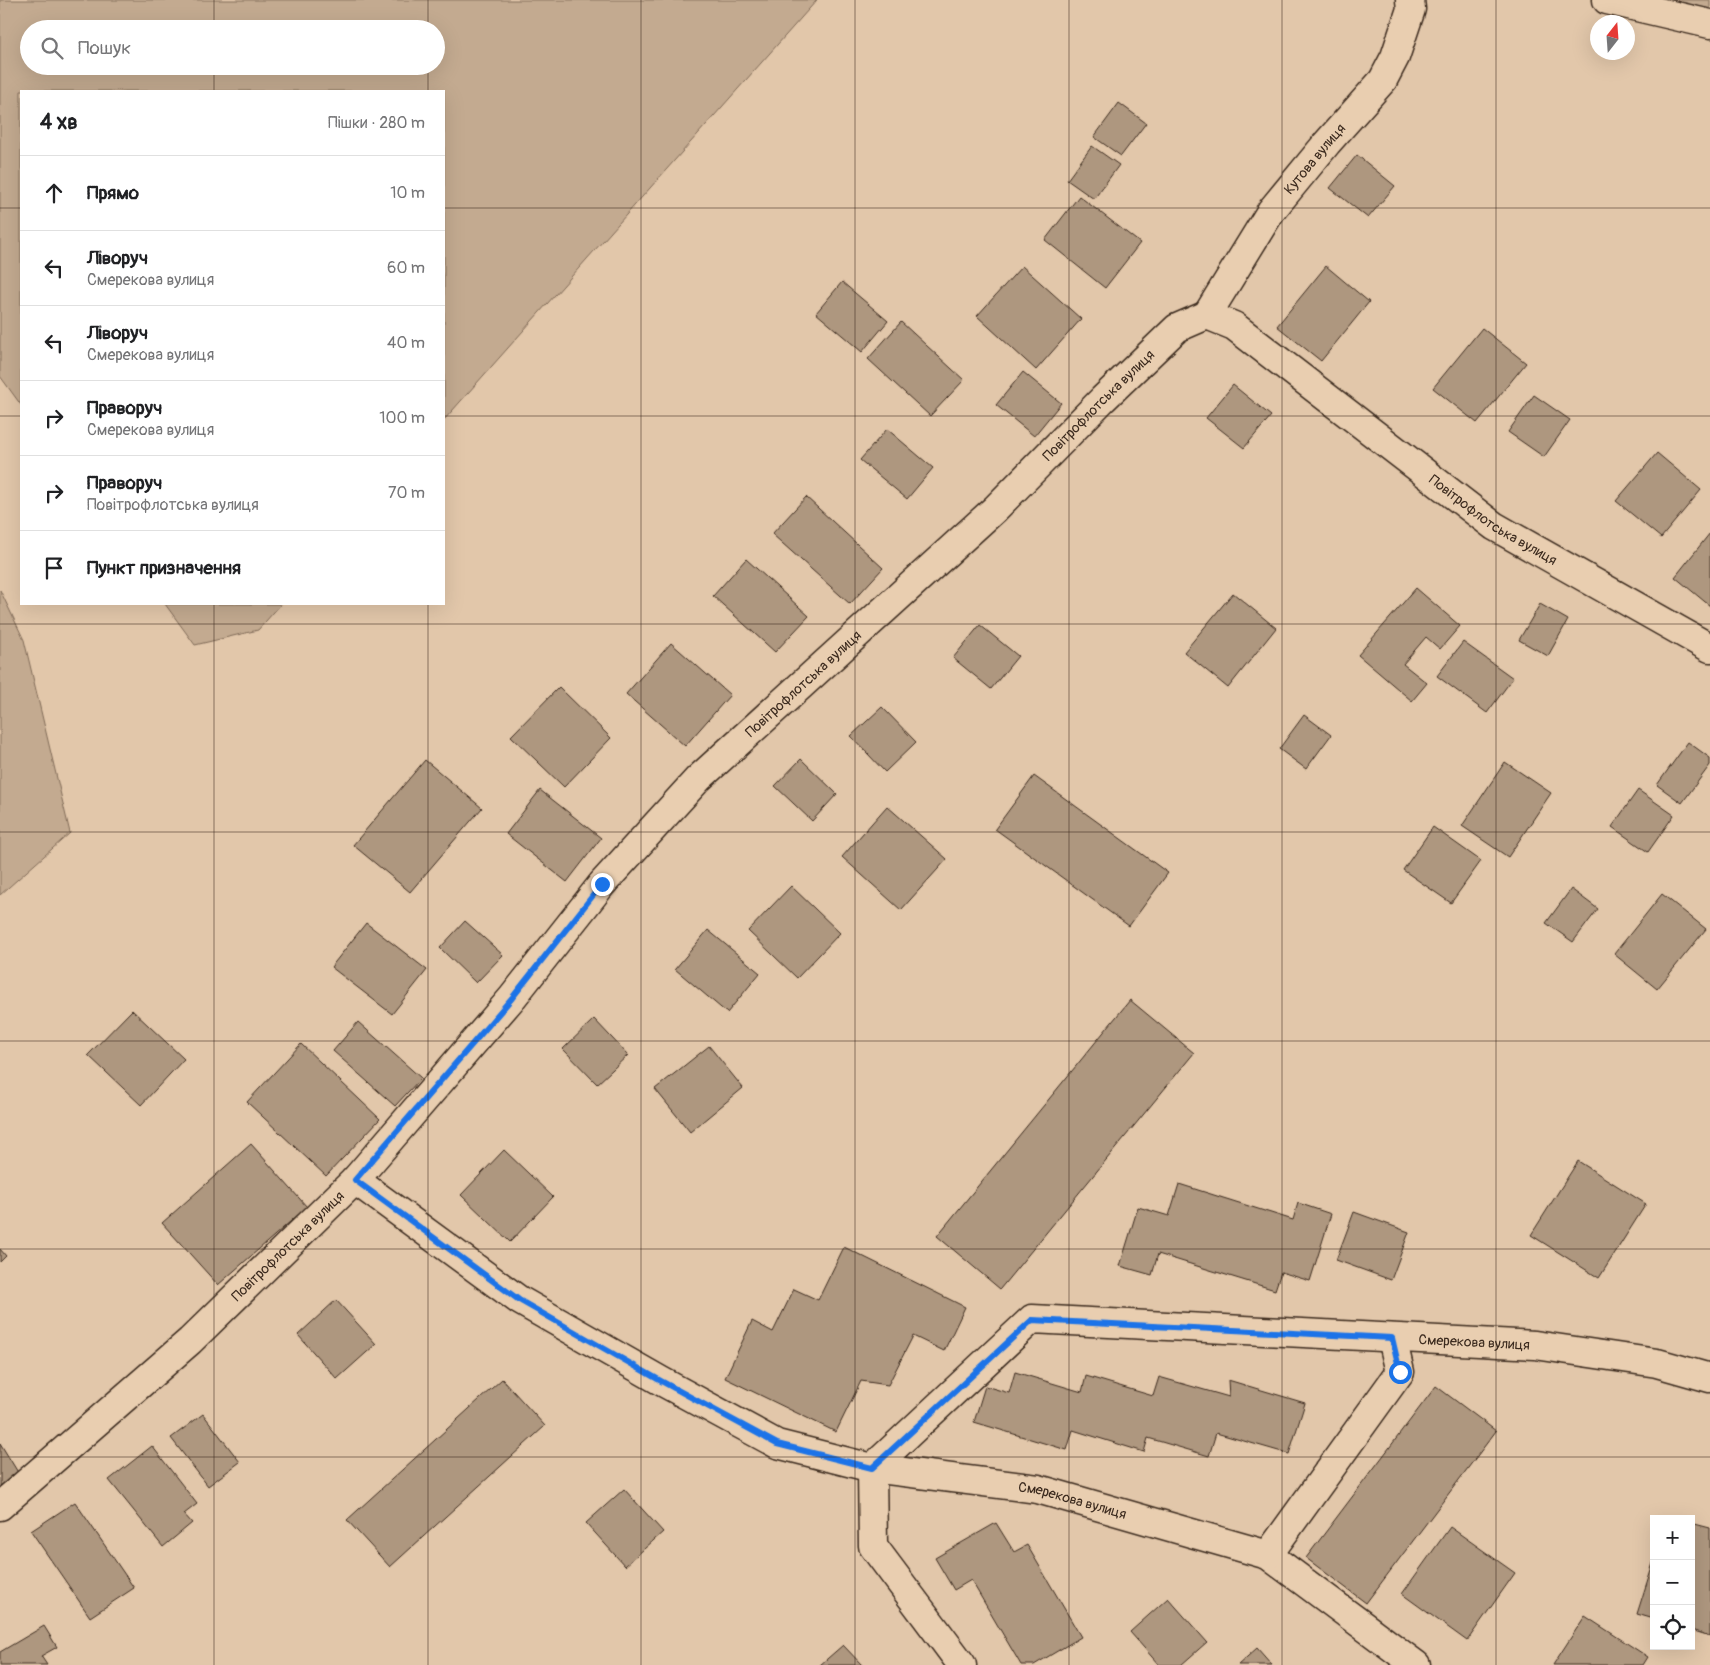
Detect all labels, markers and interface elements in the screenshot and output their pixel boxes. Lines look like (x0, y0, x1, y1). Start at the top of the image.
north arrow (1590, 15, 1635, 60)
search box (20, 20, 445, 75)
icon: search (38, 34, 66, 62)
text: Пошук (78, 36, 131, 60)
text: 4 хв (40, 109, 78, 136)
text: Пішки · 280 m (328, 113, 425, 133)
street label: Кутова вулиця (1280, 120, 1349, 198)
icon: ahead (40, 179, 68, 207)
text: Прямо (87, 181, 139, 205)
text: 10 m (390, 183, 425, 203)
text: Ліворуч (87, 246, 148, 270)
icon: left (40, 254, 68, 282)
text: 60 m (387, 258, 425, 278)
text: Смерекова вулиця (87, 270, 214, 290)
text: Ліворуч (87, 321, 148, 345)
icon: left (40, 329, 68, 357)
text: 40 m (387, 333, 425, 353)
text: Смерекова вулиця (87, 345, 214, 365)
street label: Повітрофлотська вулиця (1039, 346, 1158, 464)
text: Праворуч (87, 396, 162, 420)
icon: right (40, 404, 68, 432)
text: 100 m (379, 408, 425, 428)
text: Смерекова вулиця (87, 420, 214, 440)
text: Праворуч (87, 471, 162, 495)
street label: Повітрофлотська вулиця (1426, 471, 1560, 568)
icon: right (40, 479, 68, 507)
text: 70 m (388, 483, 425, 503)
text: Повітрофлотська вулиця (87, 495, 259, 515)
icon: arrive (40, 554, 68, 582)
text: Пункт призначення (87, 556, 241, 580)
street label: Повітрофлотська вулиця (742, 627, 864, 740)
route end (591, 873, 614, 896)
street label: Повітрофлотська вулиця (228, 1187, 347, 1304)
street label: Смерекова вулиця (1418, 1330, 1530, 1353)
route start (1389, 1361, 1412, 1384)
street label: Смерекова вулиця (1017, 1478, 1128, 1522)
map controls (1650, 1515, 1695, 1650)
button: + (1650, 1515, 1695, 1560)
button: − (1650, 1560, 1695, 1605)
button: locate (1650, 1605, 1695, 1650)

